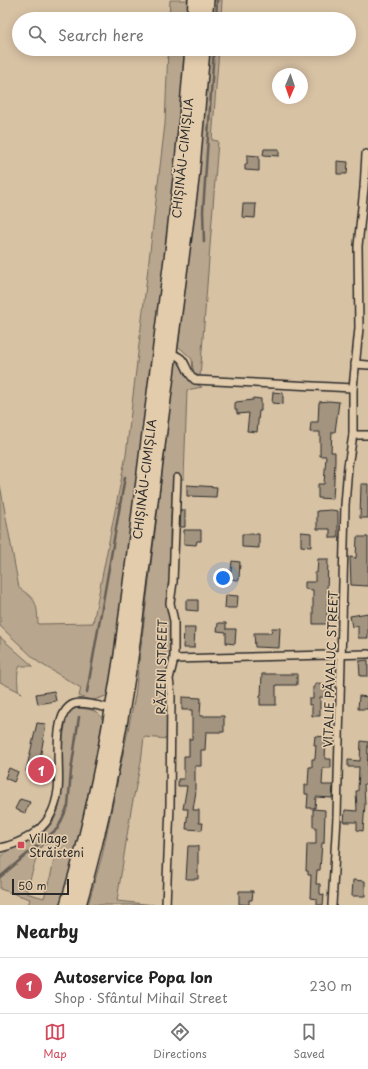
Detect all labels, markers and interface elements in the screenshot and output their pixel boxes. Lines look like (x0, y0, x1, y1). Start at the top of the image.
search box (12, 12, 356, 56)
icon: search (26, 23, 48, 45)
text: Search here (58, 23, 144, 46)
north arrow (272, 68, 308, 104)
street label: CHIȘINĂU-CIMIȘLIA (167, 97, 197, 219)
street label: CHIȘINĂU-CIMIȘLIA (128, 418, 160, 540)
your location (213, 568, 233, 588)
street label: VITALIE PĂVALUC STREET (318, 589, 342, 748)
street label: RĂZENI STREET (151, 619, 171, 715)
pin: 1 (28, 755, 54, 785)
place label: Village Străisteni (29, 829, 84, 861)
marker: Village Străisteni (16, 840, 26, 850)
scale bar (12, 877, 69, 896)
text: 50 m (18, 877, 47, 894)
text: Nearby (16, 918, 78, 944)
text: Autoservice Popa Ion (54, 965, 213, 988)
text: 1 (26, 976, 32, 995)
text: 230 m (310, 976, 352, 995)
text: Shop · Sfântul Mihail Street (54, 988, 227, 1007)
tab: Map (43, 1021, 67, 1062)
tab: Directions (153, 1021, 207, 1062)
tab: Saved (293, 1021, 325, 1062)

